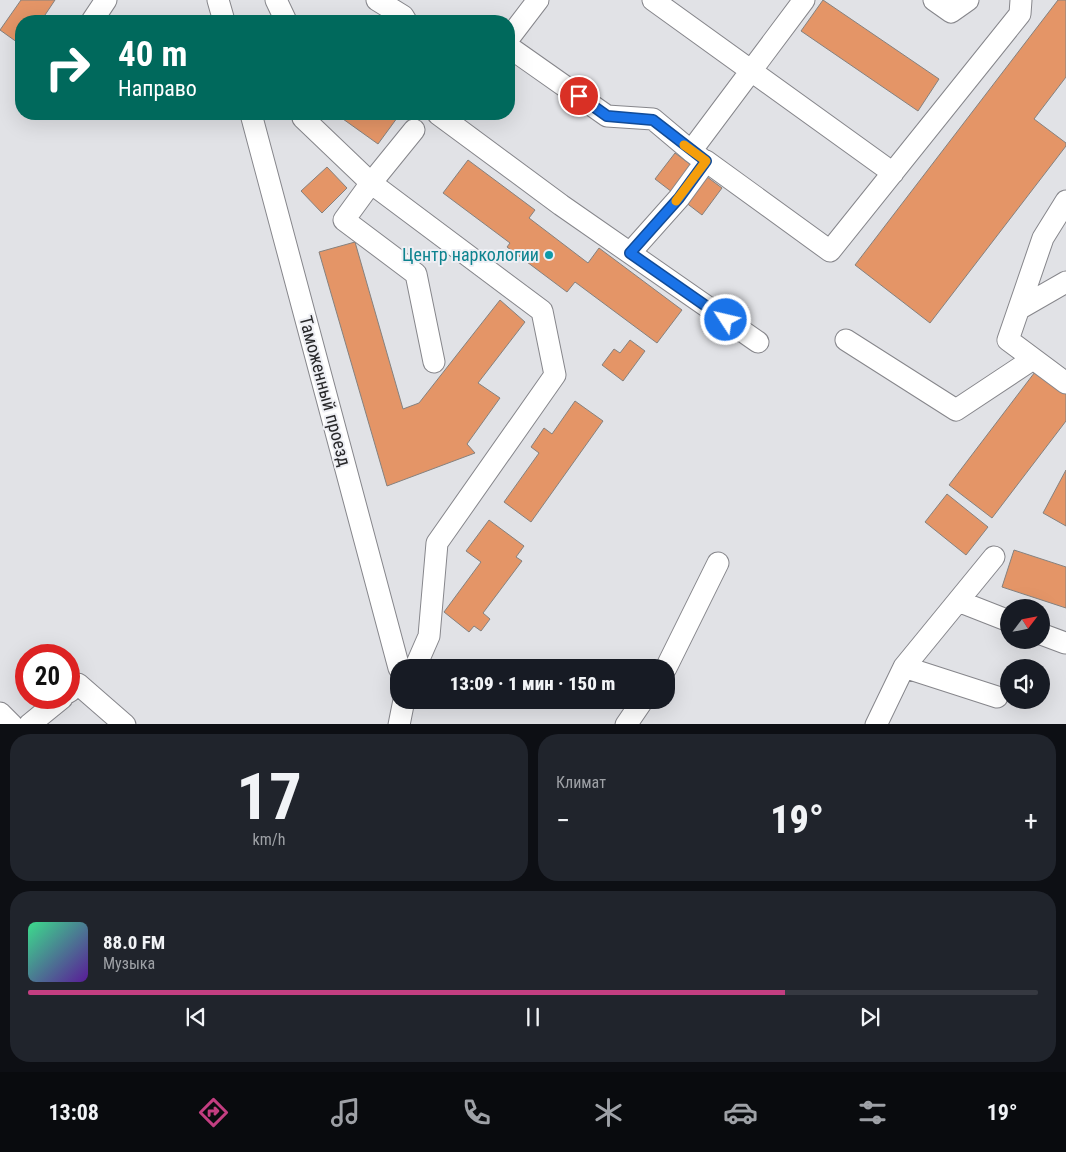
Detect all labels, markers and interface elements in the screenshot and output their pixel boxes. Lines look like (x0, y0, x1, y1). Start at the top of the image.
text: 40 m (118, 34, 187, 75)
icon: right (35, 35, 100, 100)
pin (558, 75, 600, 117)
text: Направо (118, 76, 197, 101)
icon: arrive (565, 82, 593, 110)
place label: Центр наркологии (402, 244, 539, 265)
marker: Центр наркологии (543, 249, 555, 261)
position arrow (699, 293, 751, 345)
street label: Таможенный проезд (295, 313, 356, 469)
north arrow (1000, 599, 1050, 649)
map controls (1000, 599, 1050, 709)
speed limit sign: 20 (15, 644, 80, 709)
button: sound (1000, 659, 1050, 709)
text: 13:09 · 1 мин · 150 m (450, 672, 615, 695)
text: 17 (236, 759, 302, 835)
text: Климат (556, 773, 606, 792)
text: 19° (770, 798, 824, 842)
text: − (556, 804, 570, 837)
text: + (1024, 804, 1038, 837)
text: km/h (253, 830, 285, 849)
text: 88.0 FM (103, 931, 165, 954)
text: Музыка (103, 954, 155, 973)
icon: previous (182, 1003, 210, 1031)
icon: pause (519, 1003, 547, 1031)
icon: next (856, 1003, 884, 1031)
icon: directions (196, 1095, 231, 1130)
icon: music (328, 1095, 363, 1130)
icon: phone (459, 1095, 494, 1130)
icon: climate (591, 1095, 626, 1130)
icon: car (723, 1095, 758, 1130)
icon: filters (855, 1095, 890, 1130)
text: 13:08 (48, 1100, 99, 1125)
text: 19° (987, 1100, 1018, 1125)

